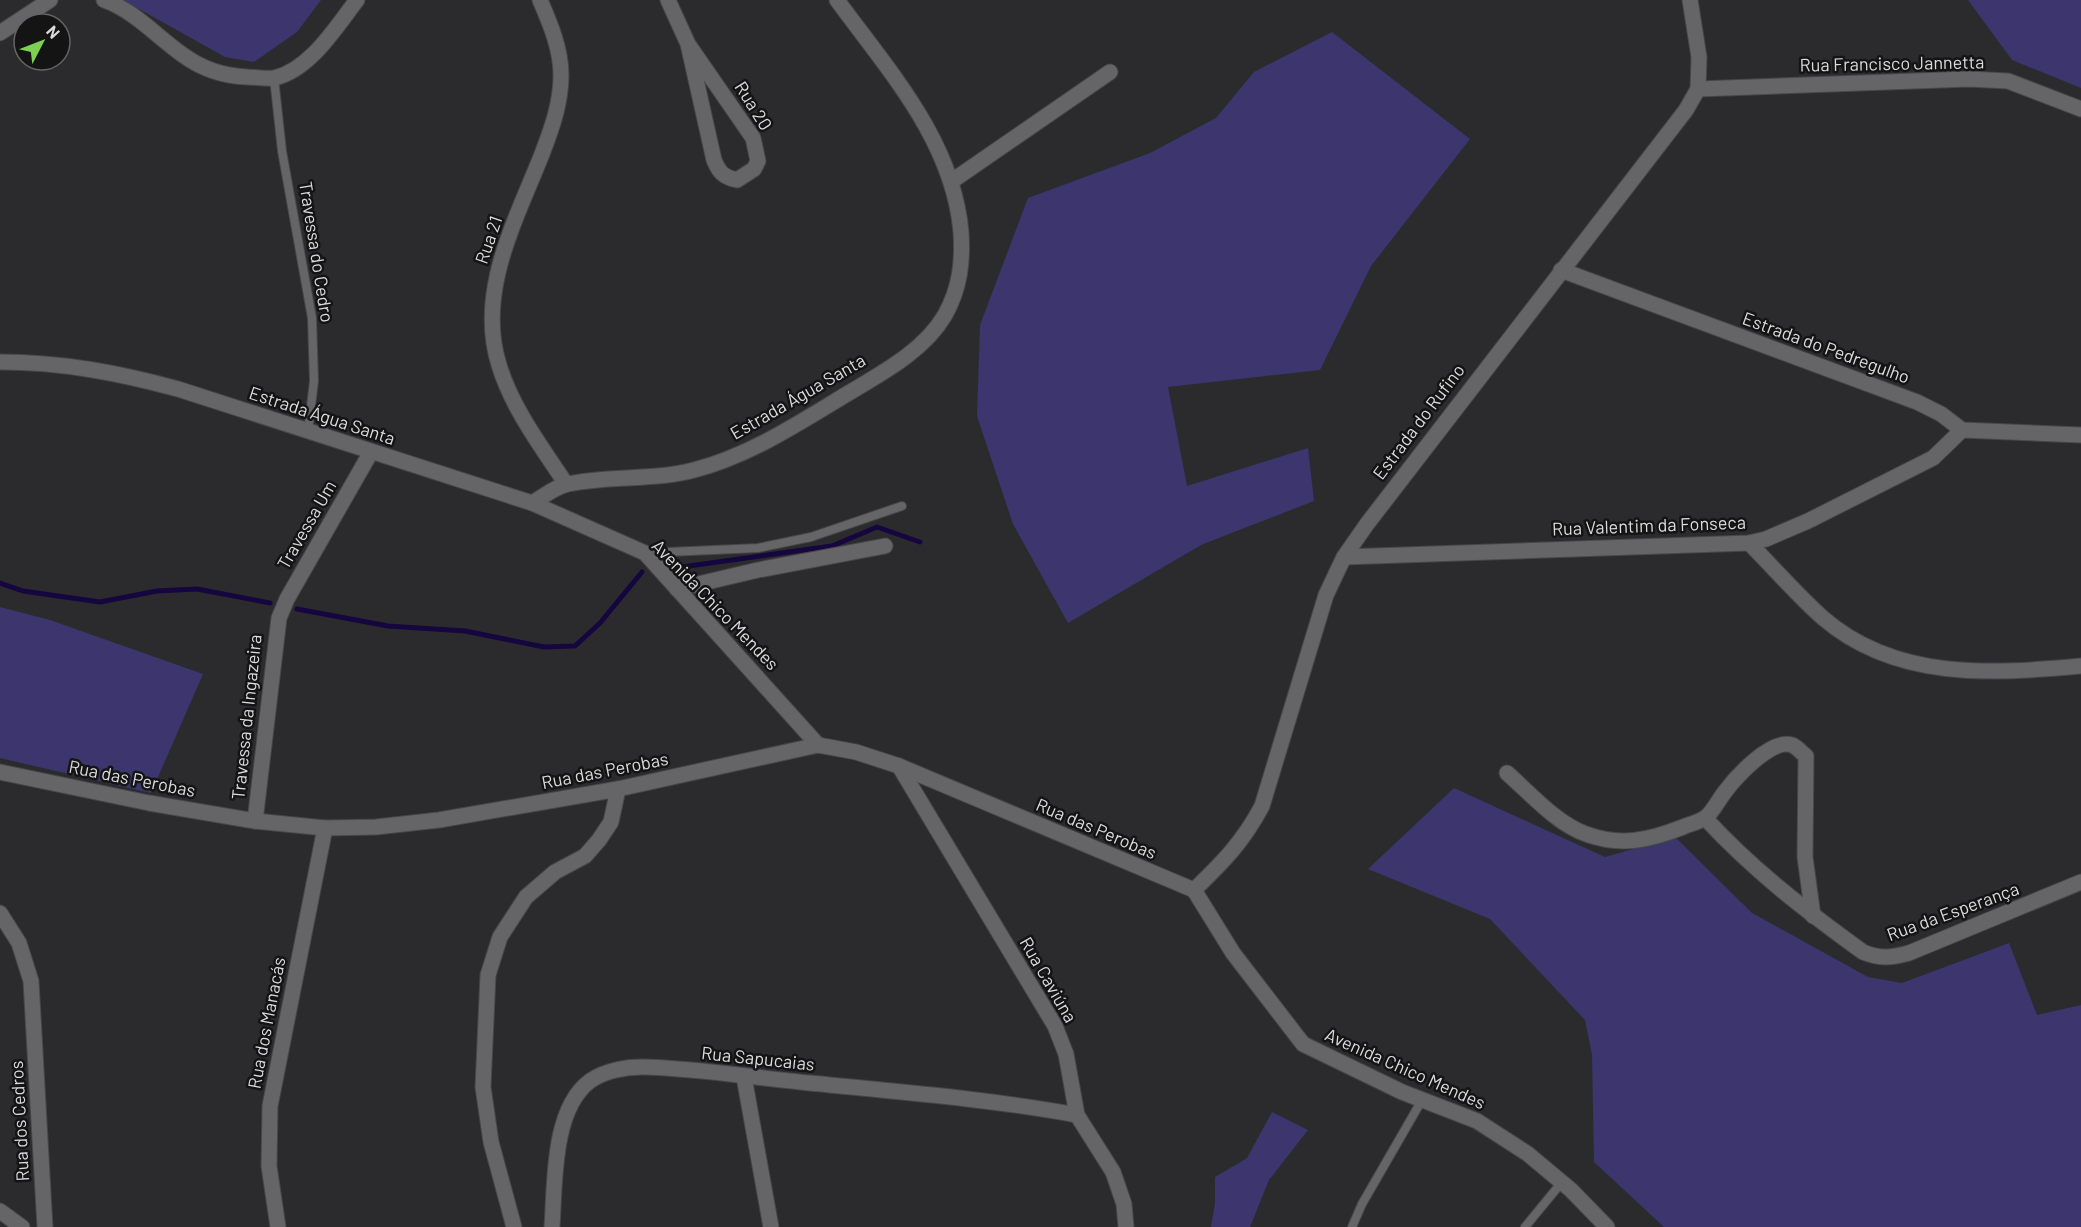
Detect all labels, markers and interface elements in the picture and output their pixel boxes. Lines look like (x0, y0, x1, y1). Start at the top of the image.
north arrow (12, 12, 72, 72)
text: N (43, 21, 64, 42)
street label: Rua Francisco Jannetta (1799, 50, 1985, 76)
street label: Rua 20 (730, 77, 777, 134)
street label: Travessa do Cedro (295, 180, 339, 324)
street label: Rua 21 (470, 213, 506, 267)
street label: Estrada do Pedregulho (1740, 307, 1913, 388)
street label: Estrada Água Santa (726, 349, 869, 444)
street label: Estrada do Rufino (1368, 359, 1469, 483)
street label: Estrada Água Santa (247, 381, 398, 449)
street label: Travessa Um (272, 476, 340, 573)
street label: Rua Valentim da Fonseca (1552, 511, 1746, 539)
street label: Avenida Chico Mendes (648, 534, 784, 674)
street label: Travessa da Ingazeira (226, 633, 266, 801)
street label: Rua das Perobas (540, 747, 670, 793)
street label: Rua das Perobas (67, 755, 197, 801)
street label: Rua das Perobas (1033, 793, 1160, 863)
street label: Rua da Esperança (1884, 877, 2022, 945)
street label: Rua Caviúna (1016, 933, 1082, 1026)
street label: Rua dos Manacás (242, 955, 290, 1090)
street label: Avenida Chico Mendes (1322, 1023, 1489, 1113)
street label: Rua Sapucaias (700, 1041, 816, 1075)
street label: Rua dos Cedros (5, 1060, 33, 1182)

